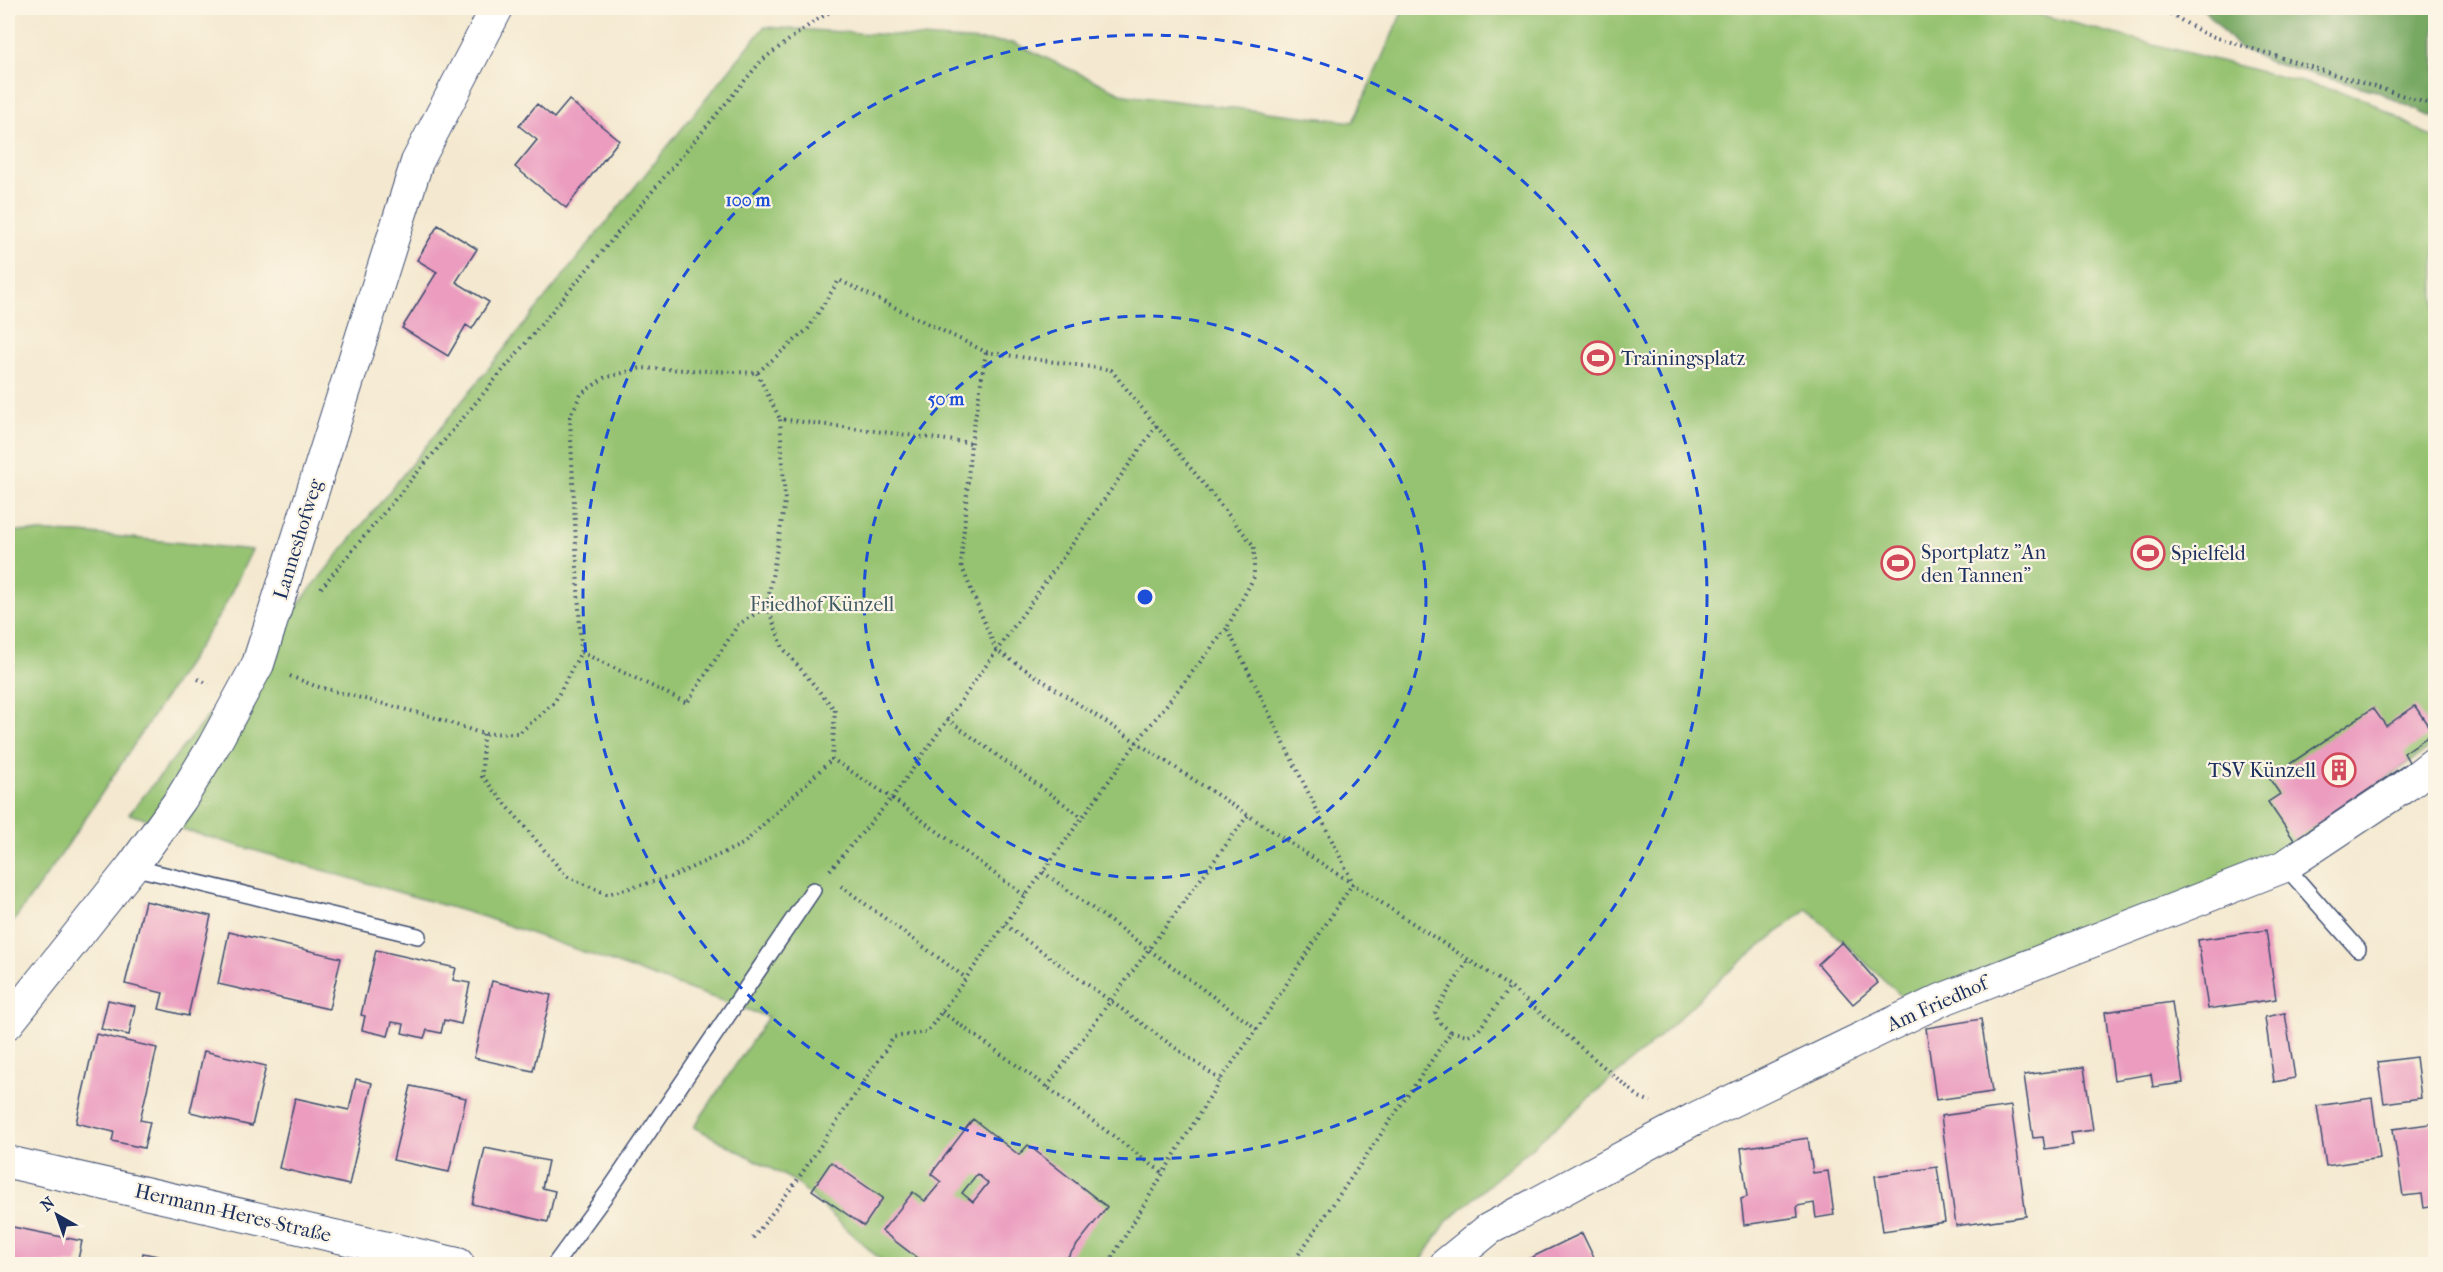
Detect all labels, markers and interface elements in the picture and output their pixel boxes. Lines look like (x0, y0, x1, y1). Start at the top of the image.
text: 100 m (725, 190, 772, 211)
sports icon: Trainingsplatz (1580, 340, 1616, 376)
place label: Trainingsplatz (1621, 347, 1746, 370)
text: 50 m (928, 389, 965, 410)
street label: Lanneshofweg (269, 476, 327, 602)
sports icon: Spielfeld (2130, 535, 2166, 571)
place label: Sportplatz "An den Tannen" (1921, 541, 2046, 587)
place label: Spielfeld (2171, 542, 2247, 565)
sports icon: Sportplatz "An den Tannen" (1880, 545, 1916, 581)
centre of rings (1135, 587, 1155, 607)
park label: Friedhof Künzell (750, 593, 895, 616)
building icon: TSV Künzell (2321, 752, 2357, 788)
place label: TSV Künzell (2208, 759, 2316, 782)
street label: Am Friedhof (1882, 970, 1995, 1037)
street label: Hermann-Heres-Straße (133, 1179, 333, 1247)
north arrow (27, 1185, 87, 1245)
text: N (37, 1192, 59, 1215)

